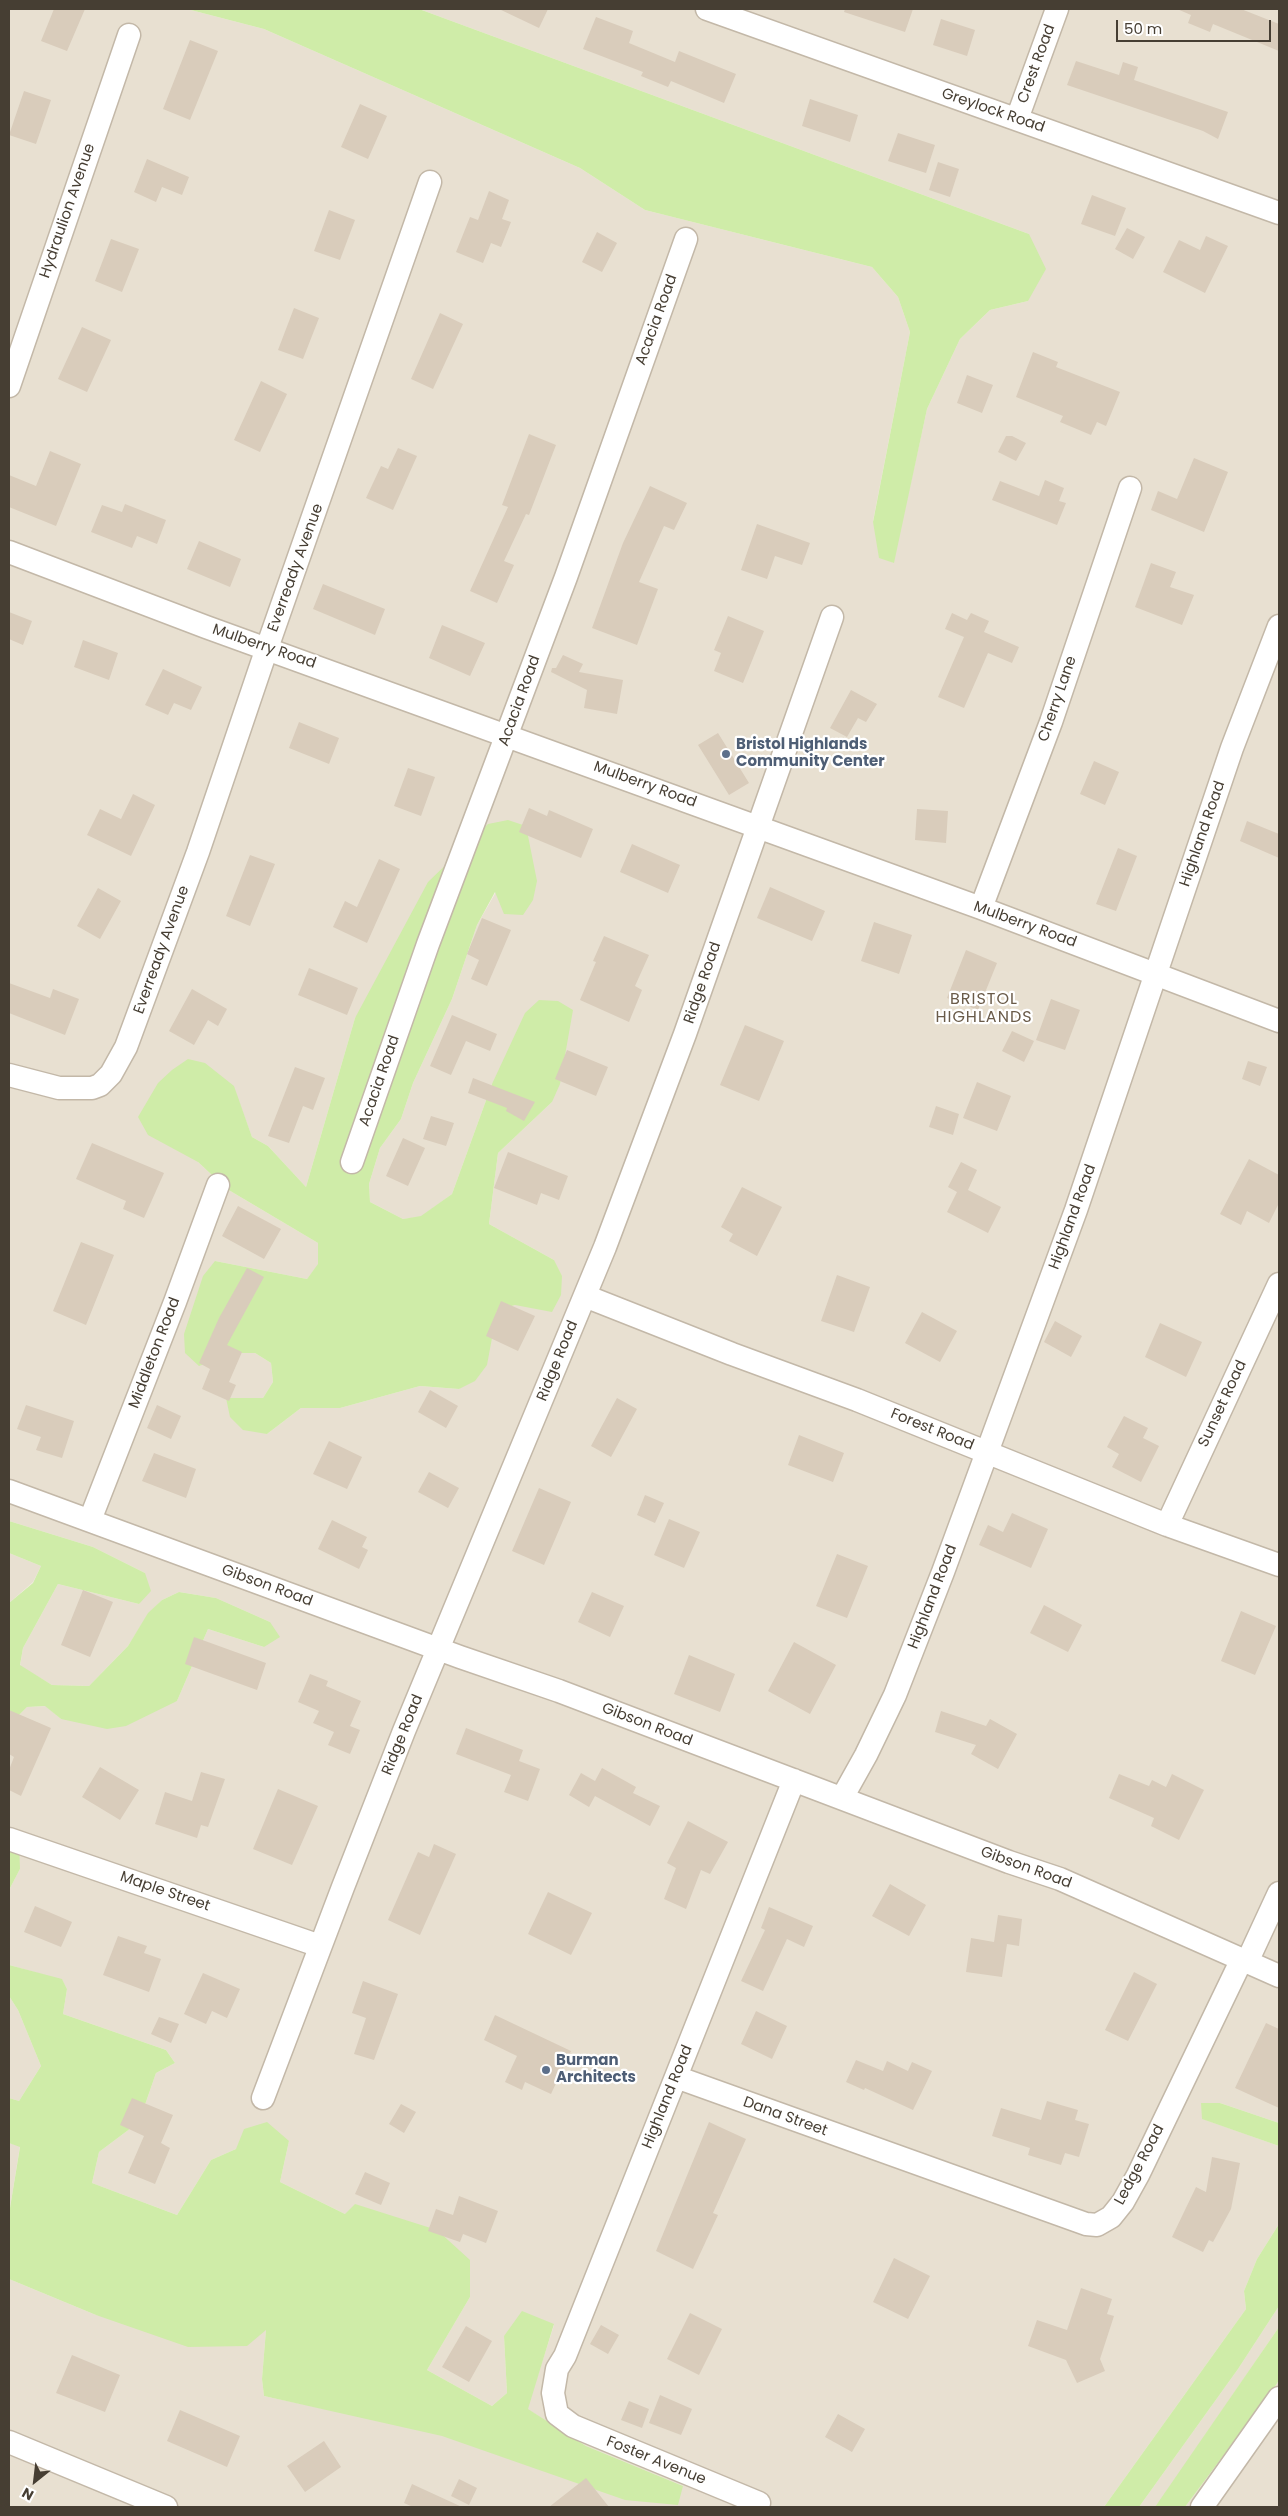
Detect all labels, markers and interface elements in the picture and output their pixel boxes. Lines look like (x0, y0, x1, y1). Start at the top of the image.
scale bar (1118, 10, 1273, 42)
text: 50 m (1124, 18, 1162, 39)
street label: Crest Road (1014, 22, 1060, 106)
street label: Greylock Road (939, 85, 1047, 137)
street label: Hydraulion Avenue (37, 141, 99, 281)
street label: Acacia Road (632, 272, 682, 368)
street label: Everready Avenue (264, 502, 328, 634)
street label: Mulberry Road (210, 621, 318, 673)
street label: Acacia Road (495, 653, 545, 749)
street label: Cherry Lane (1035, 654, 1081, 744)
place label: Bristol Highlands Community Center (736, 736, 885, 771)
marker: Bristol Highlands Community Center (720, 748, 732, 760)
street label: Mulberry Road (591, 758, 699, 812)
street label: Highland Road (1177, 779, 1229, 889)
street label: Everready Avenue (130, 884, 194, 1016)
street label: Mulberry Road (971, 898, 1079, 952)
street label: Ridge Road (681, 940, 725, 1026)
district label: BRISTOL HIGHLANDS (934, 990, 1034, 1028)
street label: Acacia Road (356, 1033, 404, 1129)
street label: Highland Road (1046, 1162, 1100, 1272)
street label: Middleton Road (126, 1295, 184, 1411)
street label: Ridge Road (534, 1318, 582, 1404)
street label: Sunset Road (1195, 1358, 1251, 1450)
street label: Forest Road (888, 1405, 976, 1455)
street label: Highland Road (905, 1542, 961, 1652)
street label: Gibson Road (219, 1561, 315, 1611)
street label: Ridge Road (379, 1692, 427, 1778)
street label: Gibson Road (599, 1699, 695, 1751)
street label: Gibson Road (978, 1843, 1074, 1893)
street label: Maple Street (118, 1868, 212, 1916)
street label: Highland Road (639, 2042, 697, 2152)
place label: Burman Architects (556, 2052, 636, 2087)
marker: Burman Architects (540, 2064, 552, 2076)
street label: Dana Street (740, 2093, 830, 2141)
street label: Ledge Road (1111, 2122, 1169, 2208)
street label: Foster Avenue (604, 2433, 708, 2489)
north arrow (10, 2456, 60, 2506)
text: N (18, 2483, 37, 2505)

